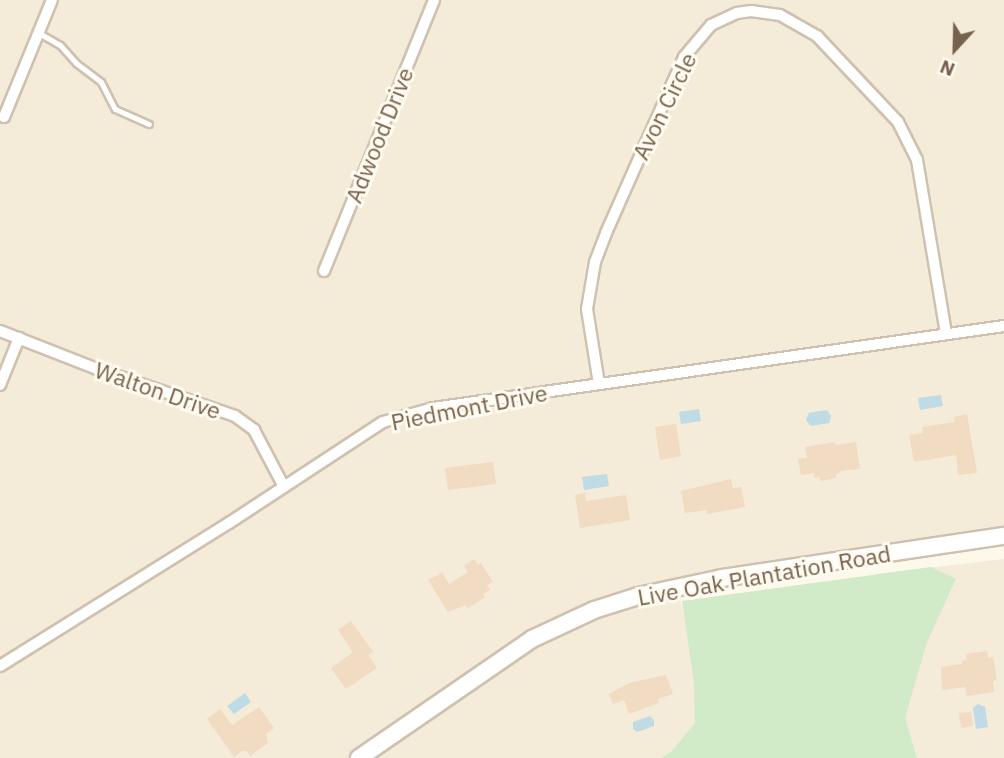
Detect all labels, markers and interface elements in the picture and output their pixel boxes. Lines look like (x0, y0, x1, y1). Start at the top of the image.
north arrow (920, 14, 990, 84)
street label: Avon Circle (626, 48, 702, 164)
text: N (936, 55, 958, 82)
street label: Adwood Drive (339, 63, 419, 207)
street label: Walton Drive (91, 356, 225, 424)
street label: Piedmont Drive (389, 378, 549, 436)
street label: Live Oak Plantation Road (635, 539, 893, 611)

